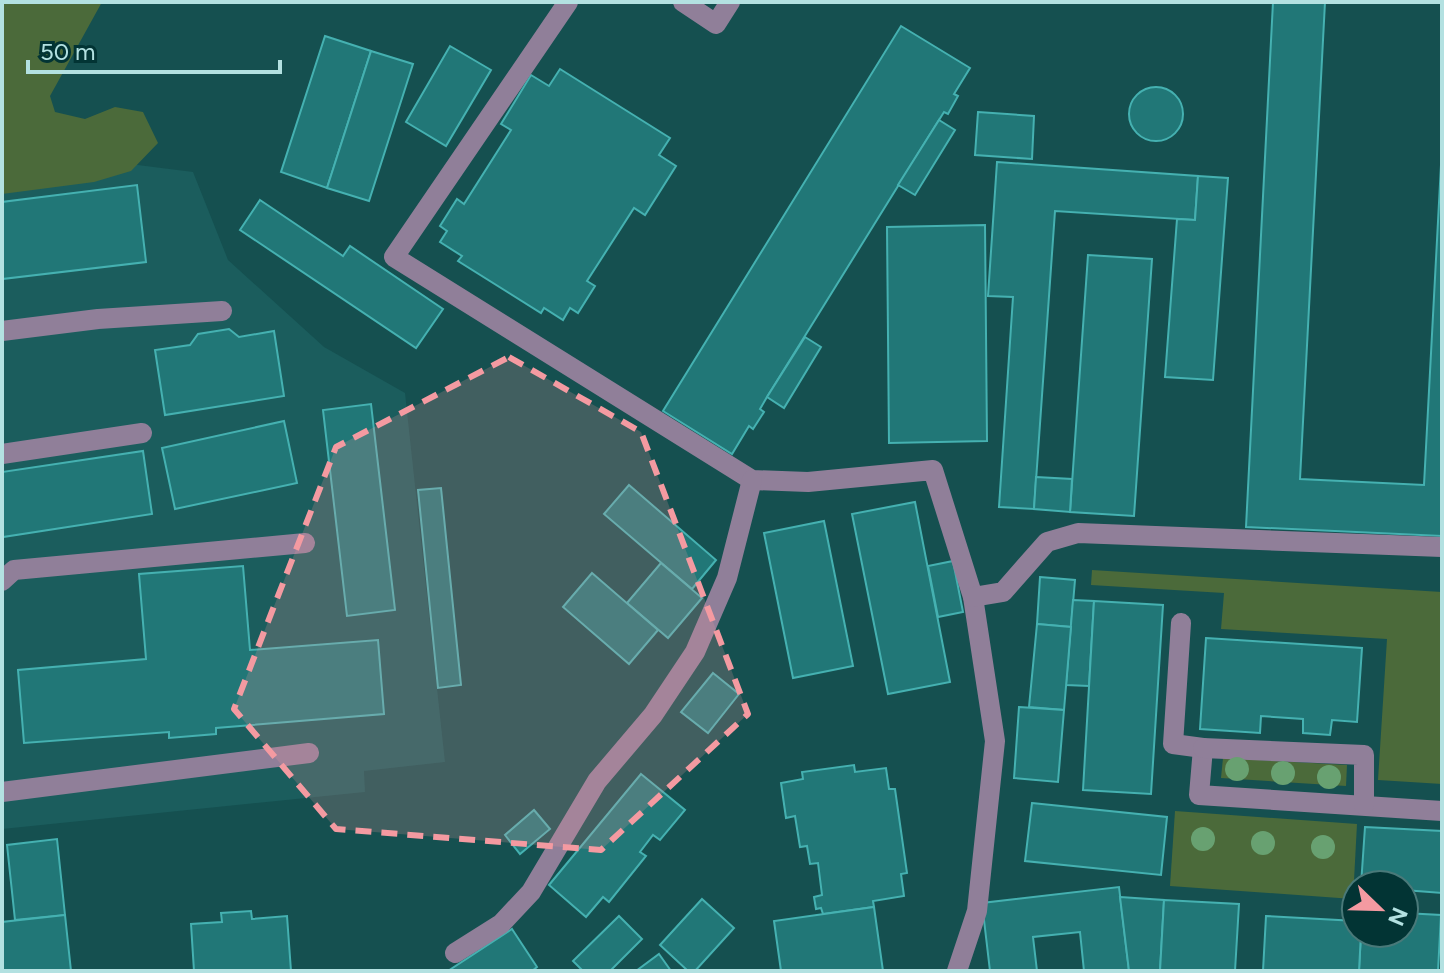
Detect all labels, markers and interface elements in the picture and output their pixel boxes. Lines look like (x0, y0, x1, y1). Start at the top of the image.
scale bar (28, 24, 280, 74)
text: 50 m (40, 37, 96, 66)
north arrow (1340, 869, 1420, 949)
text: N (1382, 904, 1414, 930)

